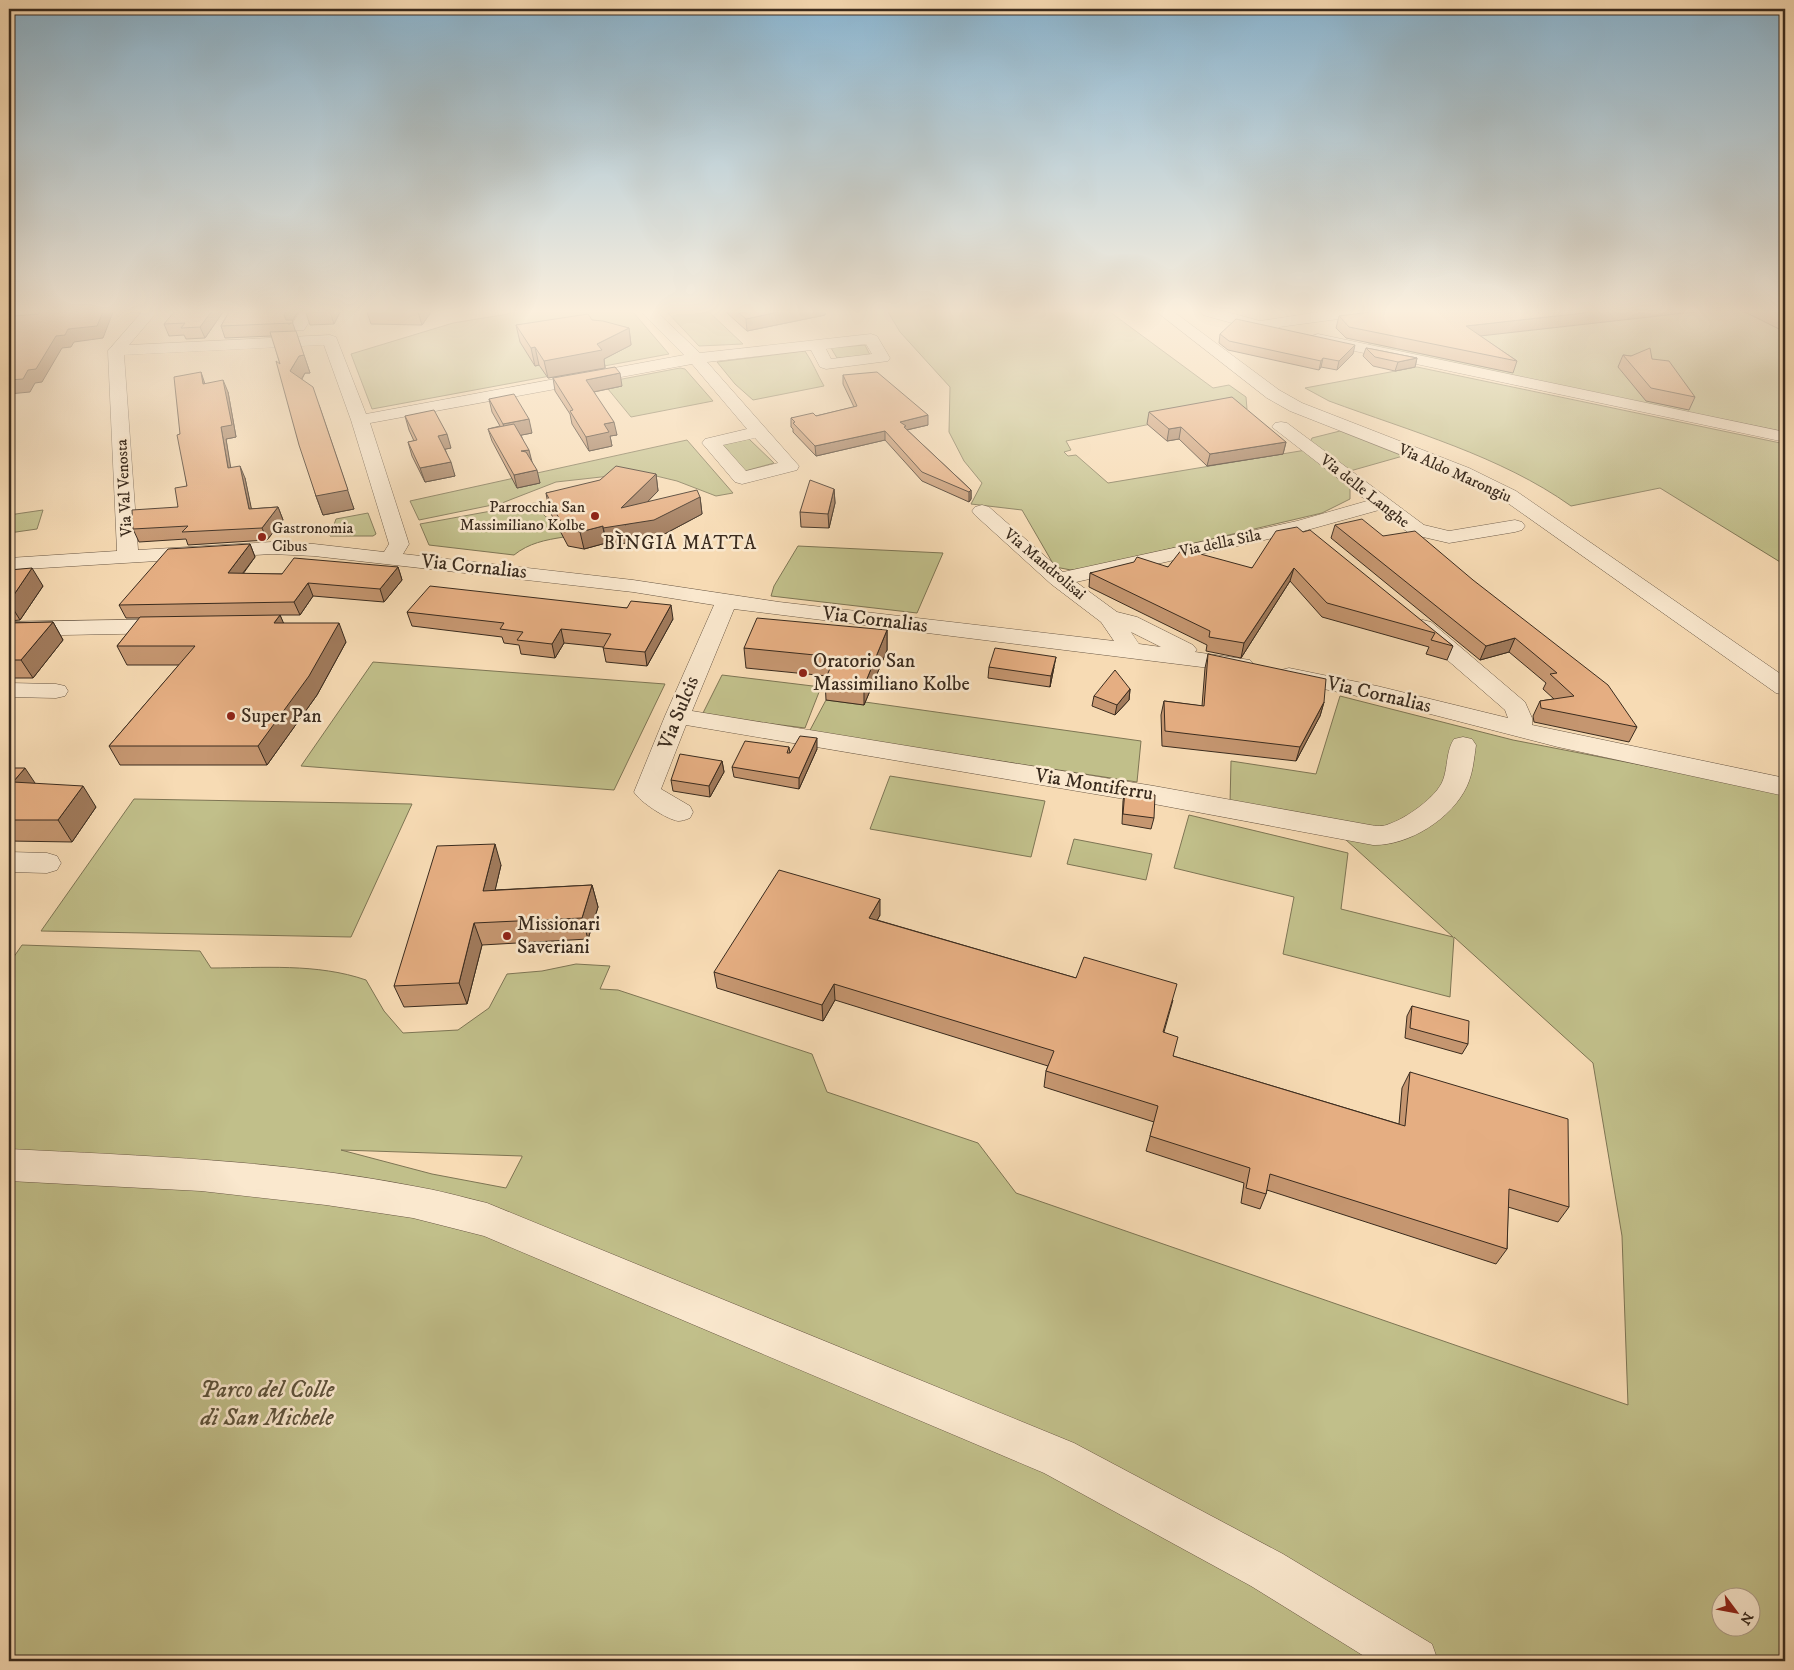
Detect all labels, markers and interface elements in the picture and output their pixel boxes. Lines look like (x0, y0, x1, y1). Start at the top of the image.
street label: Via Val Venosta (111, 438, 137, 538)
street label: Via Aldo Marongiu (1394, 439, 1515, 507)
street label: Via delle Langhe (1315, 449, 1414, 532)
place label: Parrocchia San Massimiliano Kolbe (460, 497, 586, 535)
marker: Parrocchia San Massimiliano Kolbe (589, 510, 601, 522)
place label: Gastronomia Cibus (272, 518, 353, 556)
street label: Via Mandrolisai (999, 523, 1090, 604)
street label: Via della Sila (1176, 525, 1263, 562)
district label: BÌNGIA MATTA (603, 530, 757, 555)
marker: Gastronomia Cibus (256, 531, 268, 543)
street label: Via Cornalias (419, 549, 528, 585)
street label: Via Cornalias (820, 601, 930, 639)
place label: Oratorio San Massimiliano Kolbe (813, 649, 970, 697)
marker: Oratorio San Massimiliano Kolbe (797, 667, 809, 679)
street label: Via Cornalias (1324, 671, 1434, 719)
street label: Via Sulcis (653, 672, 705, 754)
place label: Super Pan (241, 704, 322, 729)
marker: Super Pan (225, 710, 237, 722)
street label: Via Montiferru (1032, 763, 1155, 807)
place label: Missionari Saveriani (517, 912, 600, 960)
marker: Missionari Saveriani (501, 930, 513, 942)
park label: Parco del Colle di San Michele (199, 1375, 335, 1433)
north arrow (1712, 1588, 1762, 1638)
text: N (1735, 1609, 1757, 1628)

